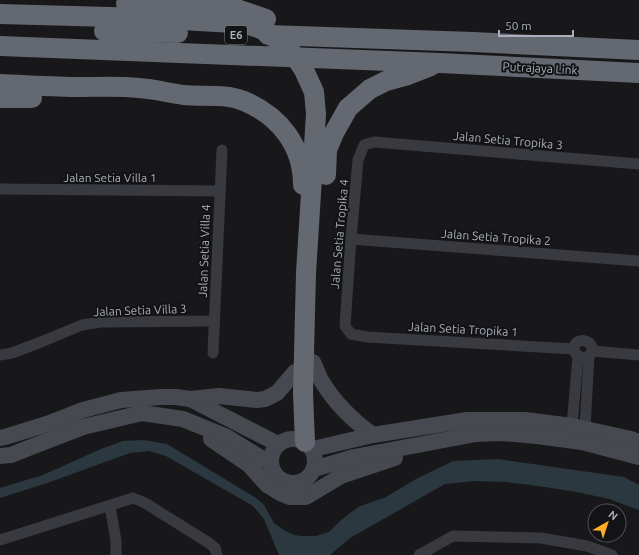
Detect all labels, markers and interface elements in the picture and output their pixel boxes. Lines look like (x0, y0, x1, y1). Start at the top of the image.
scale bar (499, 12, 573, 38)
text: 50 m (505, 19, 532, 32)
road number: E6 (225, 26, 247, 44)
street label: Putrajaya Link (502, 60, 578, 76)
street label: Jalan Setia Tropika 3 (453, 129, 563, 151)
street label: Jalan Setia Villa 1 (63, 171, 157, 184)
street label: Jalan Setia Tropika 4 (328, 178, 350, 289)
street label: Jalan Setia Villa 4 (196, 204, 212, 298)
street label: Jalan Setia Tropika 2 (441, 227, 551, 247)
street label: Jalan Setia Villa 3 (93, 302, 187, 318)
street label: Jalan Setia Tropika 1 (408, 320, 518, 338)
north arrow (587, 503, 627, 543)
text: N (606, 508, 620, 522)

